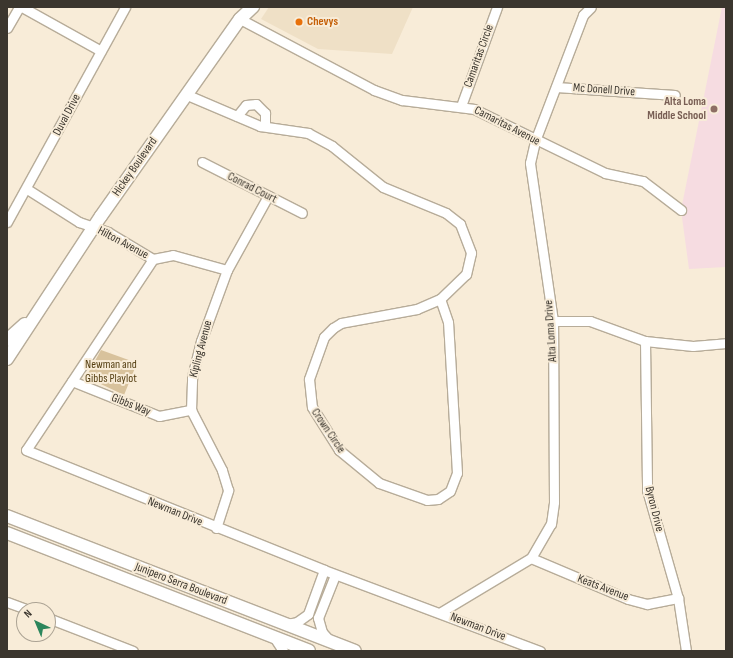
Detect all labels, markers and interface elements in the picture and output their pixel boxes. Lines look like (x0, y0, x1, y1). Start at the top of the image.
place label: Chevys (307, 15, 338, 29)
marker: Chevys (294, 17, 304, 27)
street label: Camaritas Circle (461, 23, 497, 89)
street label: Mc Donell Drive (573, 81, 635, 99)
street label: Duval Drive (50, 92, 84, 138)
place label: Alta Loma Middle School (647, 95, 706, 123)
street label: Camaritas Avenue (472, 103, 542, 149)
marker: Alta Loma Middle School (709, 104, 719, 114)
street label: Hickey Boulevard (109, 135, 161, 199)
street label: Conrad Court (225, 169, 279, 207)
street label: Hilton Avenue (95, 224, 151, 262)
street label: Alta Loma Drive (542, 300, 560, 362)
street label: Kipling Avenue (186, 319, 216, 379)
park label: Newman and Gibbs Playlot (85, 358, 137, 386)
street label: Gibbs Way (109, 391, 153, 419)
street label: Crown Circle (308, 406, 348, 456)
street label: Byron Drive (641, 485, 667, 533)
street label: Newman Drive (145, 494, 205, 530)
street label: Junipero Serra Boulevard (133, 560, 229, 608)
street label: Keats Avenue (575, 572, 631, 604)
north arrow (16, 602, 56, 642)
text: N (21, 607, 35, 620)
street label: Newman Drive (448, 610, 508, 644)

